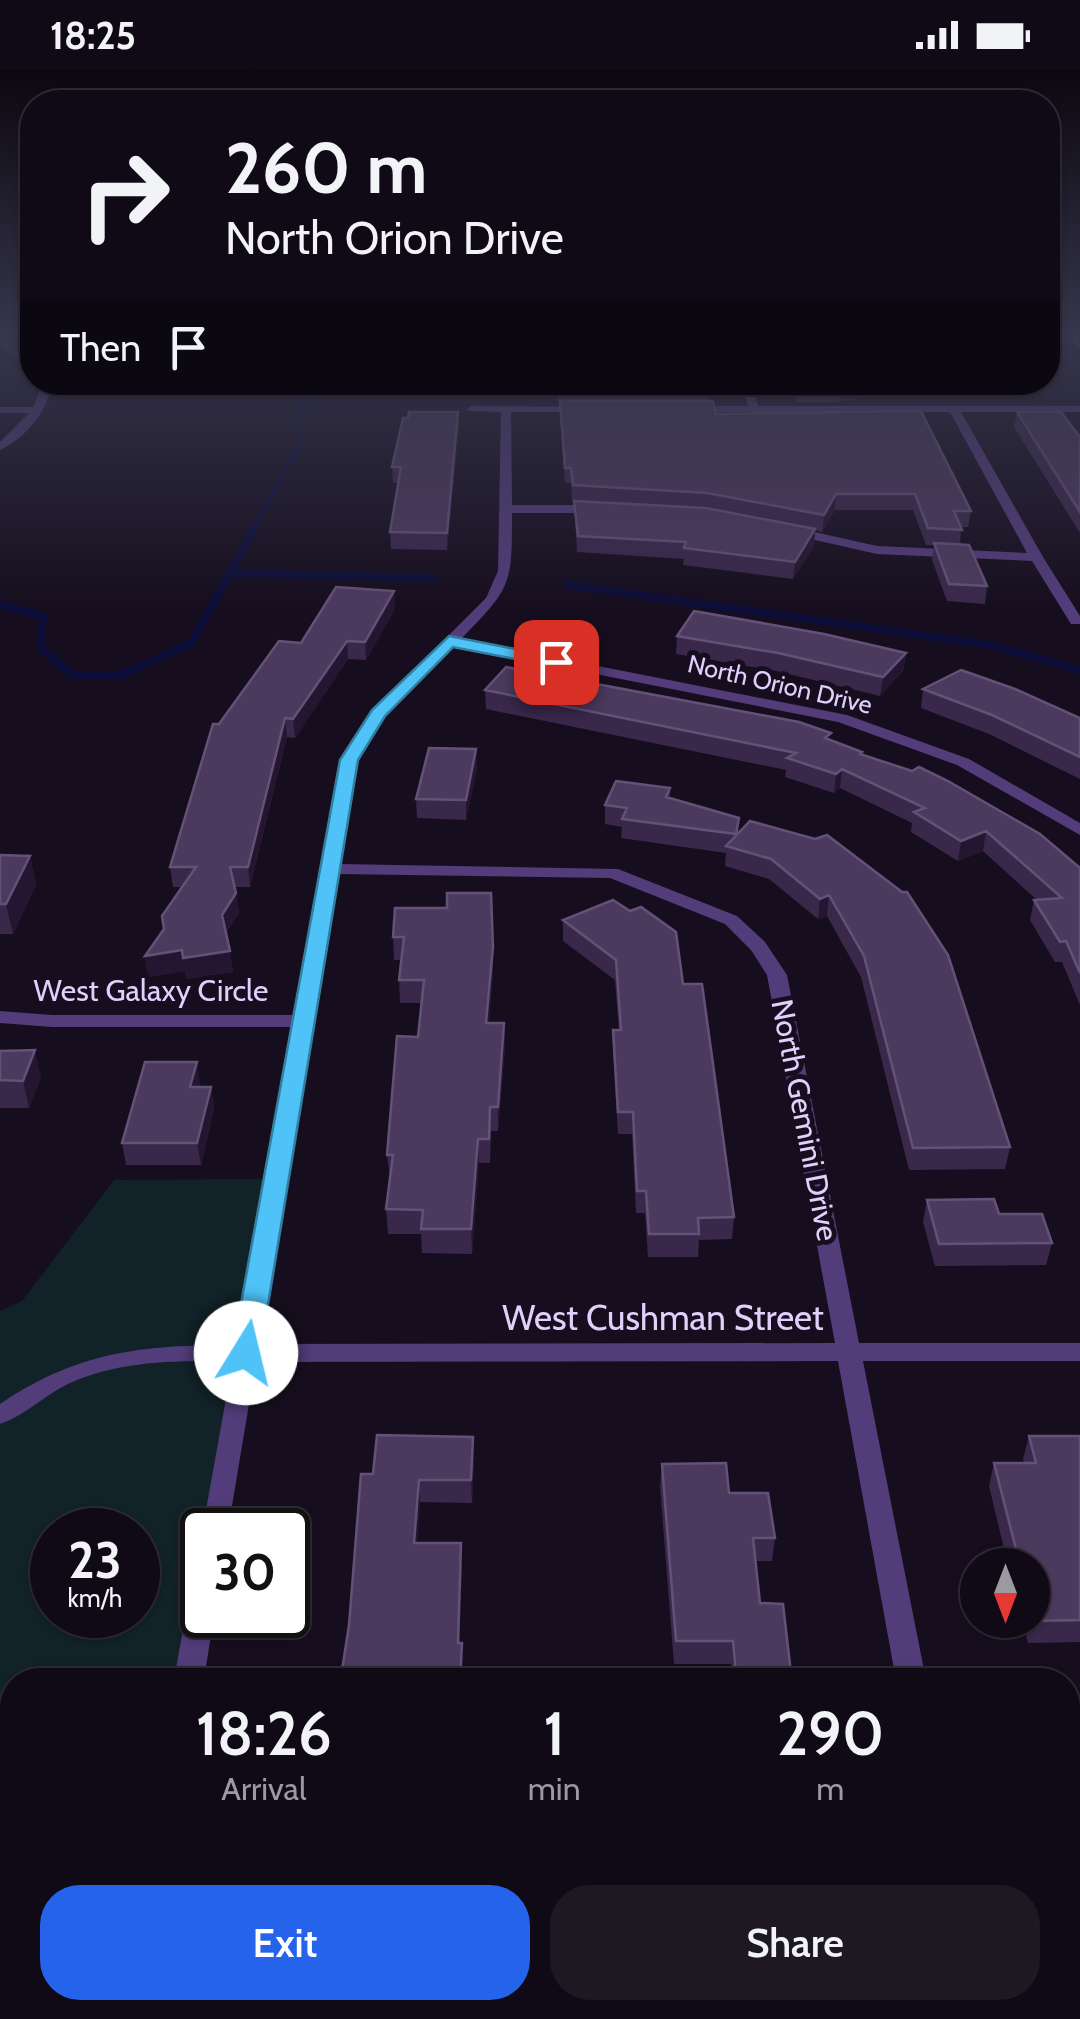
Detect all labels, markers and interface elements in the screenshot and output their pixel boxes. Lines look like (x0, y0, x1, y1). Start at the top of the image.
text: 18:25 (50, 12, 136, 59)
text: 260 m (225, 125, 427, 211)
icon: right (60, 130, 190, 260)
text: North Orion Drive (225, 211, 564, 265)
icon: arrive (161, 320, 216, 375)
text: Then (60, 324, 141, 371)
pin (514, 620, 599, 705)
icon: arrive (529, 635, 584, 690)
street label: North Orion Drive (685, 648, 875, 720)
street label: West Galaxy Circle (34, 972, 268, 1009)
street label: North Gemini Drive (763, 996, 847, 1244)
street label: West Cushman Street (502, 1296, 824, 1339)
position arrow (194, 1301, 298, 1405)
speed limit sign: 30 (180, 1508, 310, 1638)
text: 23 (68, 1530, 122, 1591)
north arrow (960, 1548, 1050, 1638)
map controls (960, 1548, 1050, 1638)
text: km/h (68, 1583, 122, 1613)
text: 18:26 (196, 1697, 332, 1770)
text: 1 (544, 1697, 565, 1770)
text: 290 (776, 1697, 884, 1770)
text: Arrival (221, 1769, 306, 1808)
text: min (528, 1769, 581, 1808)
text: m (816, 1769, 844, 1808)
button: Exit (40, 1885, 530, 2000)
button: Share (550, 1885, 1040, 2000)

